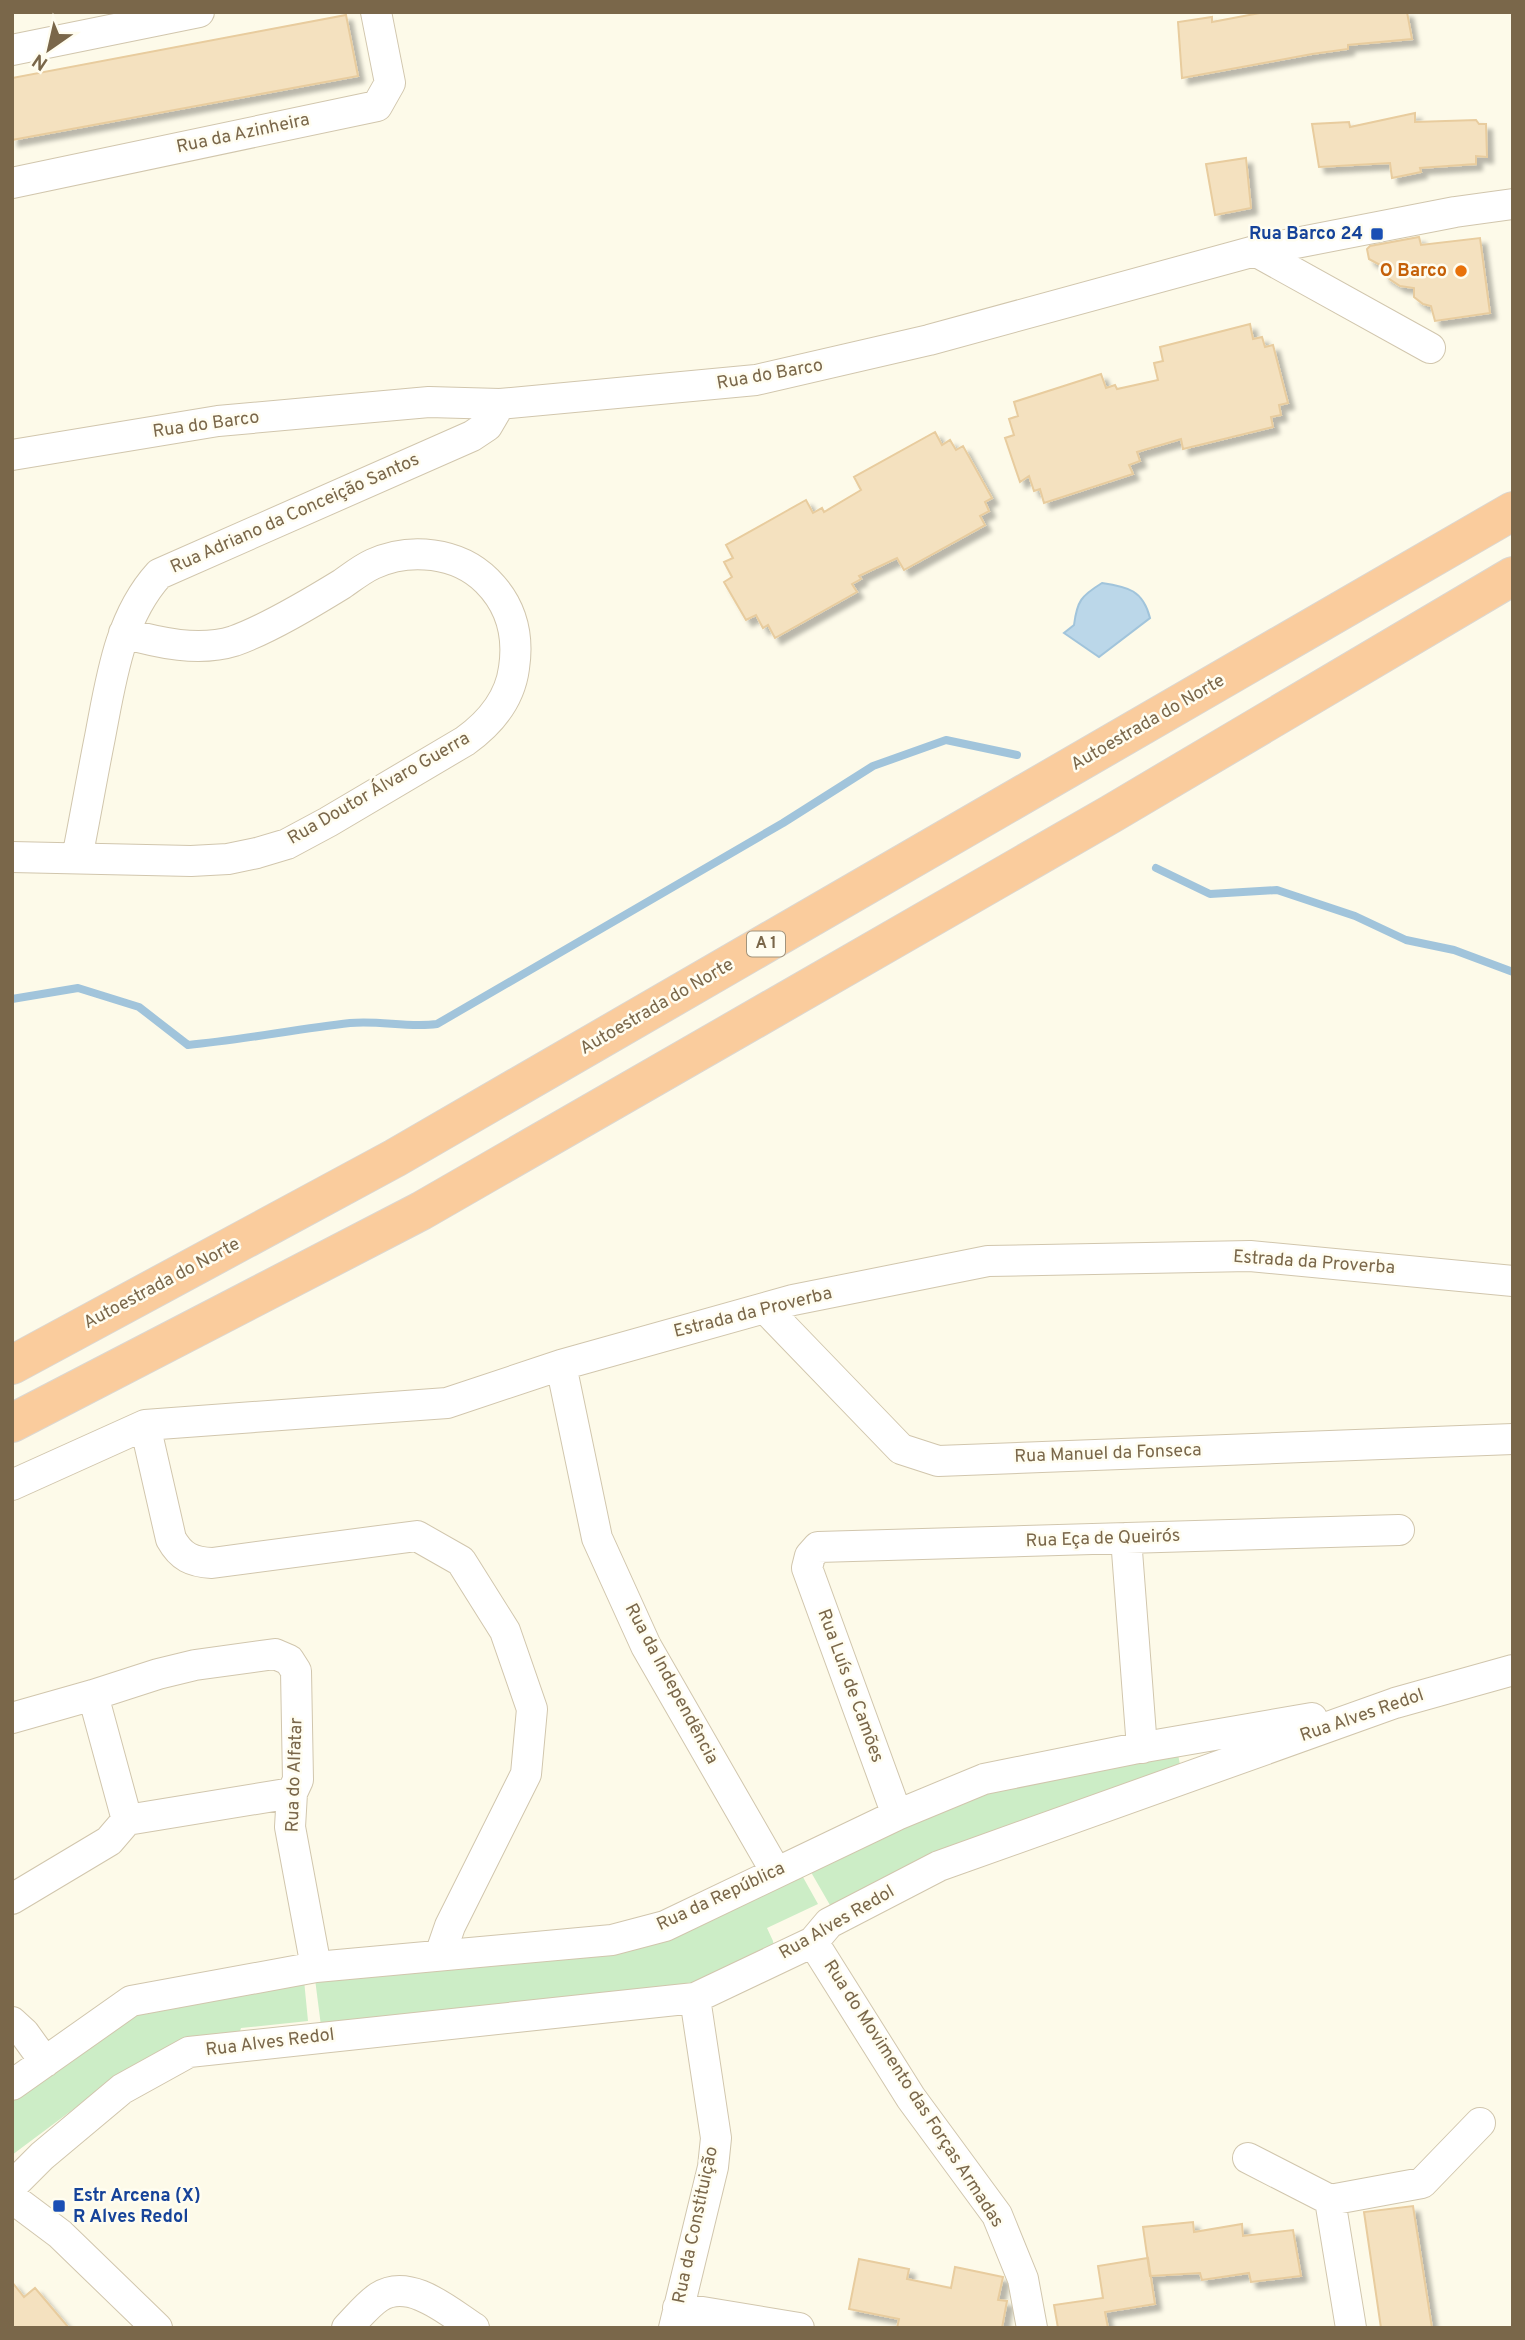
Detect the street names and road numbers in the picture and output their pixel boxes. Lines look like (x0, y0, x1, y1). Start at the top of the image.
street label: Rua da Azinheira (174, 109, 312, 159)
street label: Rua do Barco (715, 354, 825, 396)
street label: Rua do Barco (151, 406, 261, 444)
street label: Rua Adriano da Conceição Santos (167, 449, 423, 579)
street label: Autoestrada do Norte (1067, 670, 1229, 776)
street label: Rua Doutor Álvaro Guerra (283, 726, 474, 851)
road number: A 1 (747, 932, 785, 956)
street label: Autoestrada do Norte (576, 954, 738, 1060)
street label: Autoestrada do Norte (80, 1233, 244, 1335)
street label: Estrada da Proverba (1232, 1246, 1396, 1280)
street label: Estrada da Proverba (671, 1282, 835, 1344)
street label: Rua Manuel da Fonseca (1014, 1439, 1202, 1469)
street label: Rua Eça de Queirós (1025, 1525, 1181, 1553)
street label: Rua da Independência (619, 1600, 723, 1768)
street label: Rua Luís de Camões (812, 1606, 888, 1766)
street label: Rua Alves Redol (1297, 1684, 1427, 1748)
street label: Rua do Alfatar (282, 1717, 308, 1833)
street label: Rua da República (653, 1857, 789, 1937)
street label: Rua Alves Redol (775, 1881, 899, 1965)
street label: Rua do Movimento das Forças Armadas (818, 1956, 1008, 2232)
street label: Rua Alves Redol (204, 2024, 336, 2062)
street label: Rua da Constituição (668, 2144, 724, 2306)

